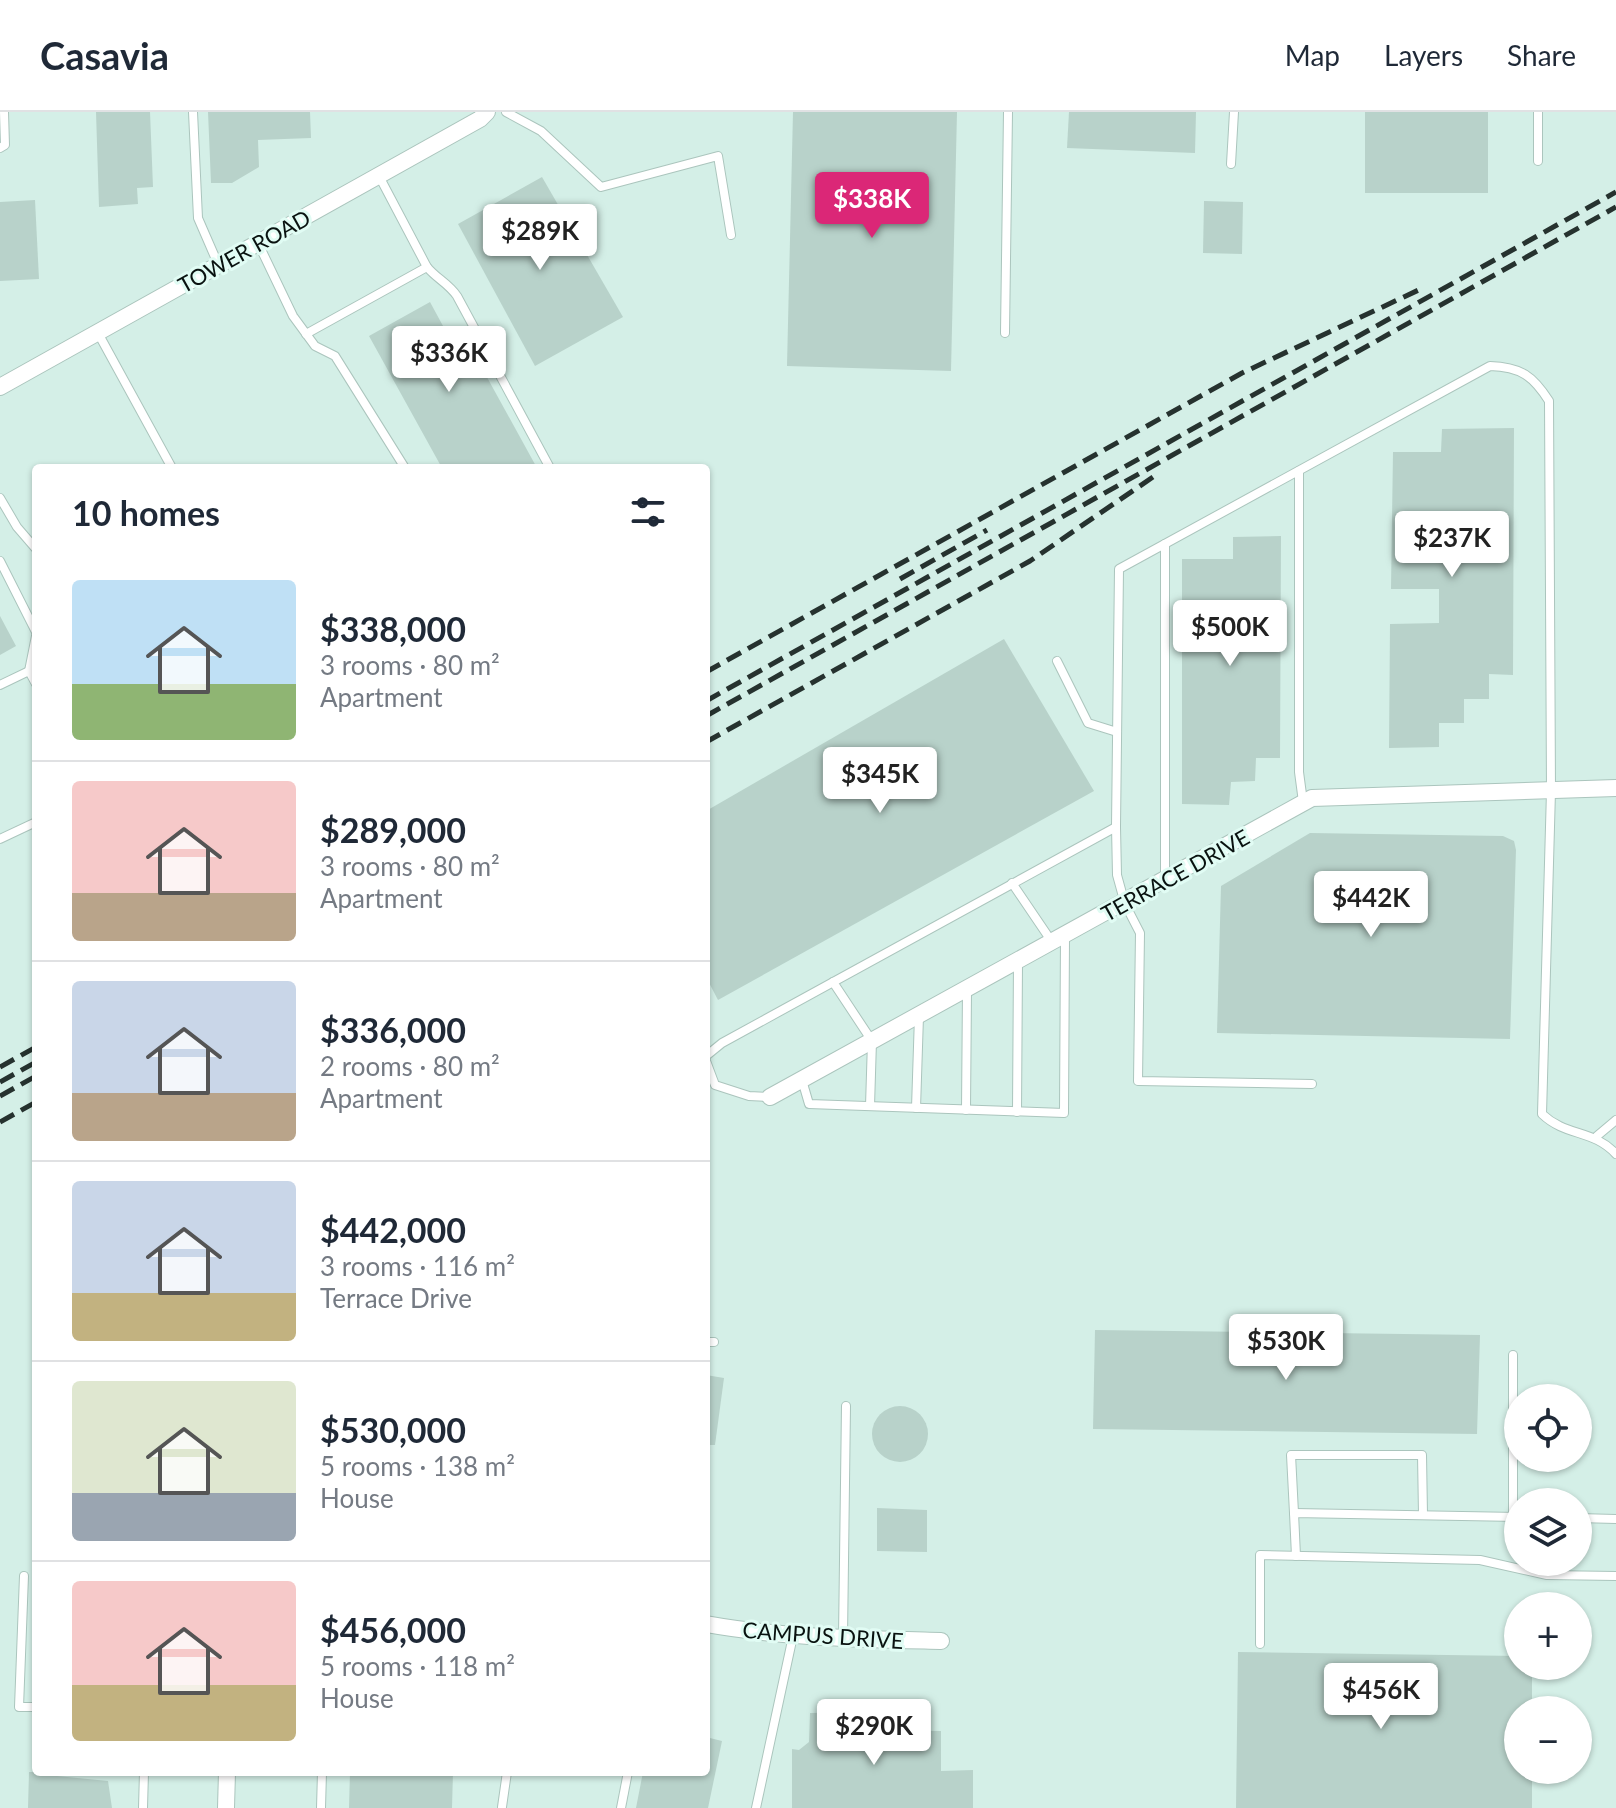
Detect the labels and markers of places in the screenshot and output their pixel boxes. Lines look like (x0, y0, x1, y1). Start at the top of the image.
pin: $338K (816, 172, 928, 240)
pin: $289K (484, 204, 596, 272)
pin: $336K (393, 326, 505, 394)
pin: $237K (1396, 511, 1508, 579)
pin: $500K (1174, 600, 1286, 668)
pin: $345K (824, 747, 936, 815)
pin: $442K (1315, 871, 1427, 939)
pin: $530K (1230, 1314, 1342, 1382)
pin: $456K (1325, 1663, 1437, 1731)
pin: $290K (818, 1699, 930, 1767)

